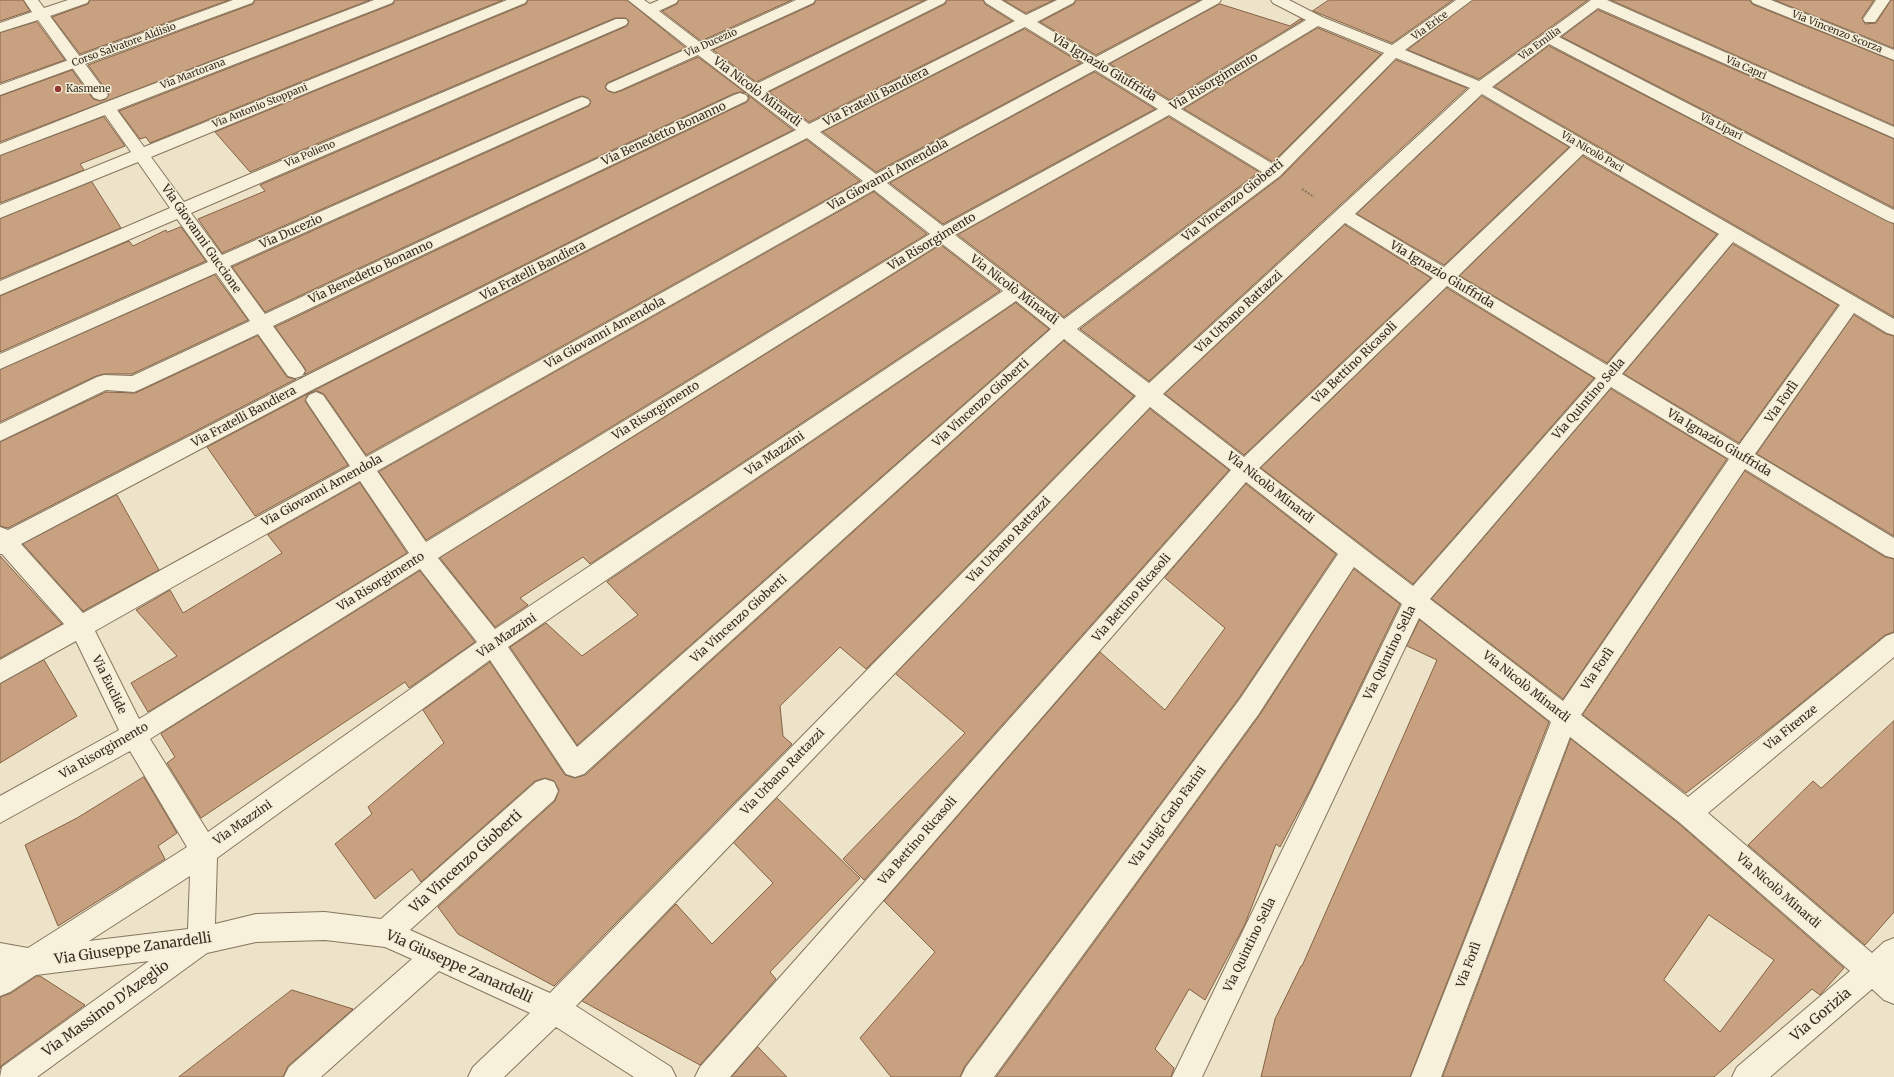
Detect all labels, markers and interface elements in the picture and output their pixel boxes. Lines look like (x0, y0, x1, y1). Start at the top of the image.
street label: Via Vincenzo Scorza (1790, 8, 1884, 56)
street label: Via Erice (1410, 9, 1450, 43)
street label: Corso Salvatore Aldisio (70, 21, 178, 69)
street label: Via Emilia (1517, 25, 1563, 63)
street label: Via Ducezio (683, 26, 739, 60)
street label: Via Ignazio Giuffrida (1049, 31, 1159, 105)
street label: Via Risorgimento (1167, 50, 1261, 114)
street label: Via Nicolò Minardi (710, 54, 804, 130)
street label: Via Capri (1724, 54, 1768, 82)
street label: Via Martorana (159, 56, 227, 92)
street label: Via Fratelli Bandiera (821, 64, 931, 130)
street label: Via Antonio Stoppani (211, 81, 309, 131)
place label: Kasmene (66, 83, 110, 95)
marker: Kasmene (53, 84, 63, 94)
street label: Via Benedetto Bonanno (600, 99, 728, 169)
street label: Via Lipari (1698, 111, 1744, 143)
street label: Via Nicolò Paci (1559, 129, 1625, 175)
street label: Via Giovanni Amendola (825, 136, 951, 214)
street label: Via Polieno (283, 138, 337, 170)
street label: Via Vincenzo Gioberti (1179, 157, 1287, 245)
street label: Via Giovanni Guccione (158, 182, 244, 296)
street label: Via Risorgimento (885, 210, 979, 274)
street label: Via Ducezio (257, 212, 325, 252)
street label: Via Benedetto Bonanno (307, 237, 435, 307)
street label: Via Fratelli Bandiera (478, 238, 588, 304)
street label: Via Ignazio Giuffrida (1387, 238, 1497, 312)
street label: Via Nicolò Minardi (967, 252, 1061, 328)
street label: Via Urbano Rattazzi (1192, 268, 1286, 356)
street label: Via Giovanni Amendola (542, 294, 668, 372)
street label: Via Bettino Ricasoli (1310, 319, 1400, 407)
street label: Via Quintino Sella (1550, 355, 1628, 443)
street label: Via Vincenzo Gioberti (930, 356, 1032, 450)
street label: Via Risorgimento (610, 378, 702, 444)
street label: Via Forlì (1762, 378, 1802, 426)
street label: Via Fratelli Bandiera (189, 383, 299, 451)
street label: Via Ignazio Giuffrida (1664, 406, 1774, 480)
street label: Via Mazzini (743, 429, 807, 479)
street label: Via Nicolò Minardi (1223, 449, 1317, 527)
street label: Via Giovanni Amendola (259, 452, 385, 530)
street label: Via Urbano Rattazzi (964, 494, 1054, 586)
street label: Via Risorgimento (335, 549, 427, 615)
street label: Via Bettino Ricasoli (1090, 551, 1174, 645)
street label: Via Vincenzo Gioberti (688, 572, 790, 666)
street label: Via Quintino Sella (1361, 604, 1419, 702)
street label: Via Mazzini (475, 611, 539, 661)
street label: Via Forlì (1579, 645, 1617, 693)
street label: Via Nicolò Minardi (1479, 648, 1573, 726)
street label: Via Euclide (89, 653, 129, 717)
street label: Via Firenze (1762, 702, 1820, 754)
street label: Via Risorgimento (57, 720, 151, 782)
street label: Via Urbano Rattazzi (738, 726, 828, 818)
street label: Via Luigi Carlo Farini (1127, 764, 1209, 870)
street label: Via Bettino Ricasoli (876, 794, 960, 888)
street label: Via Mazzini (211, 798, 275, 848)
street label: Via Vincenzo Gioberti (406, 807, 526, 917)
street label: Via Nicolò Minardi (1733, 851, 1823, 931)
street label: Via Quintino Sella (1221, 896, 1279, 994)
street label: Via Giuseppe Zanardelli (383, 927, 535, 1007)
street label: Via Giuseppe Zanardelli (53, 930, 213, 968)
street label: Via Forlì (1454, 940, 1484, 990)
street label: Via Massimo D'Azeglio (39, 957, 173, 1061)
street label: Via Gorizia (1787, 985, 1855, 1045)

